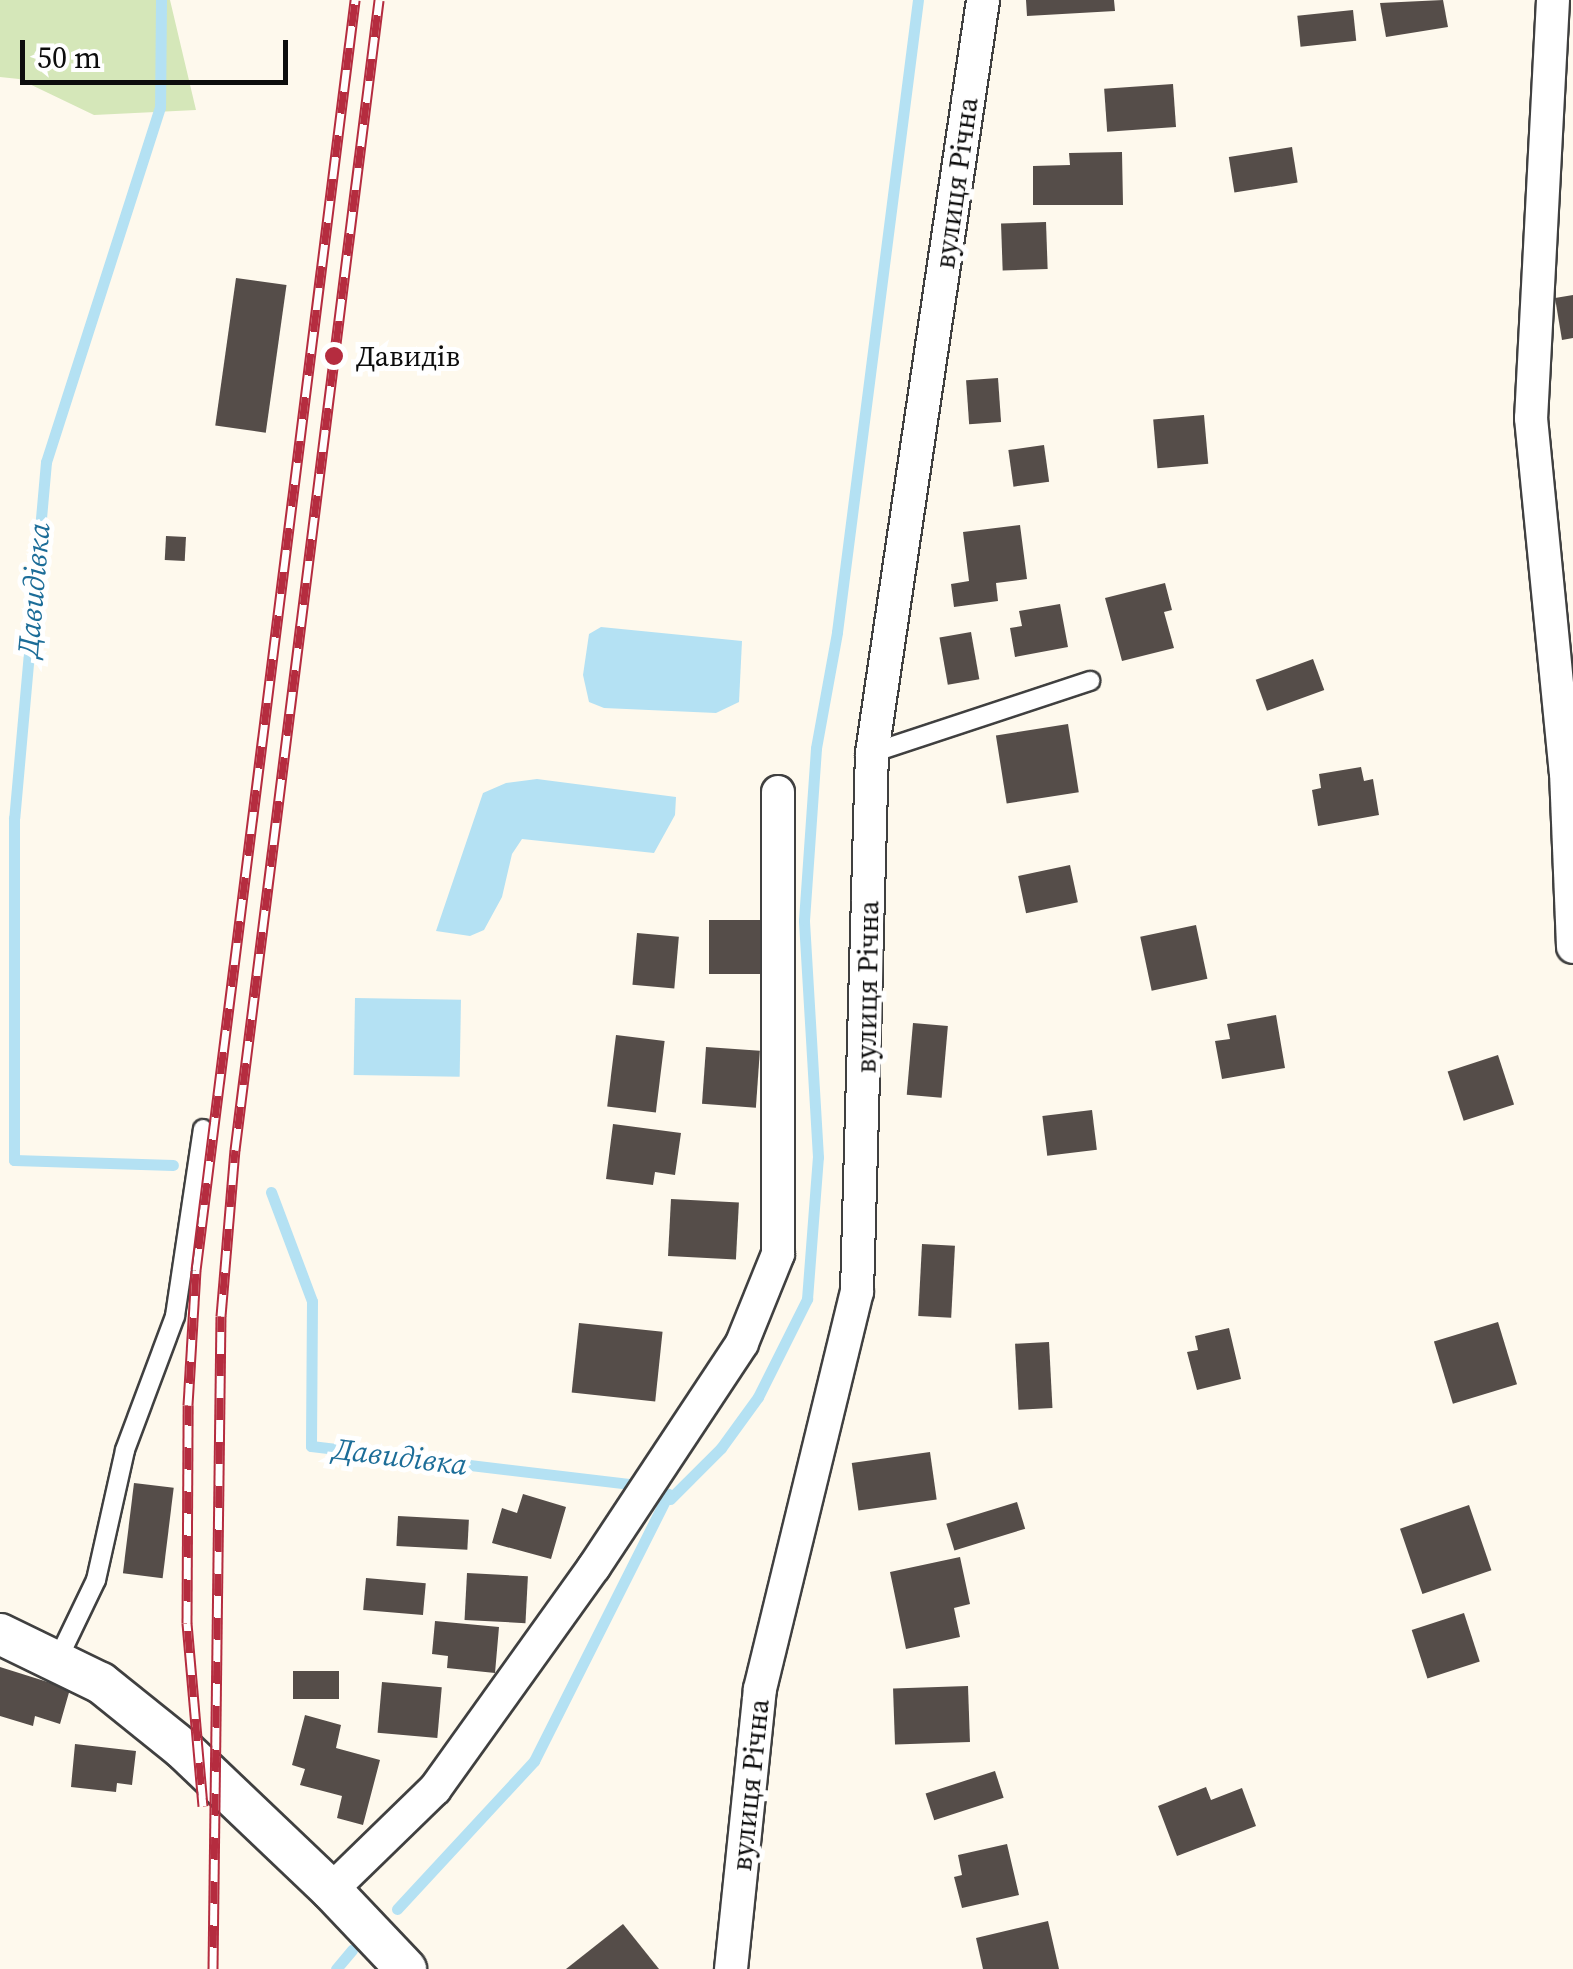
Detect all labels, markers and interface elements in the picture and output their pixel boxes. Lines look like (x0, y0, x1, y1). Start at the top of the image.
scale bar (25, 20, 292, 82)
text: 50 m (37, 37, 101, 78)
street label: вулиця Річна (927, 95, 985, 271)
place label: Давидів (356, 339, 460, 373)
marker: Давидів (321, 343, 347, 369)
water label: Давидівка (10, 521, 58, 659)
street label: вулиця Річна (849, 900, 885, 1074)
water label: Давидівка (331, 1431, 469, 1483)
street label: вулиця Річна (724, 1697, 776, 1873)

